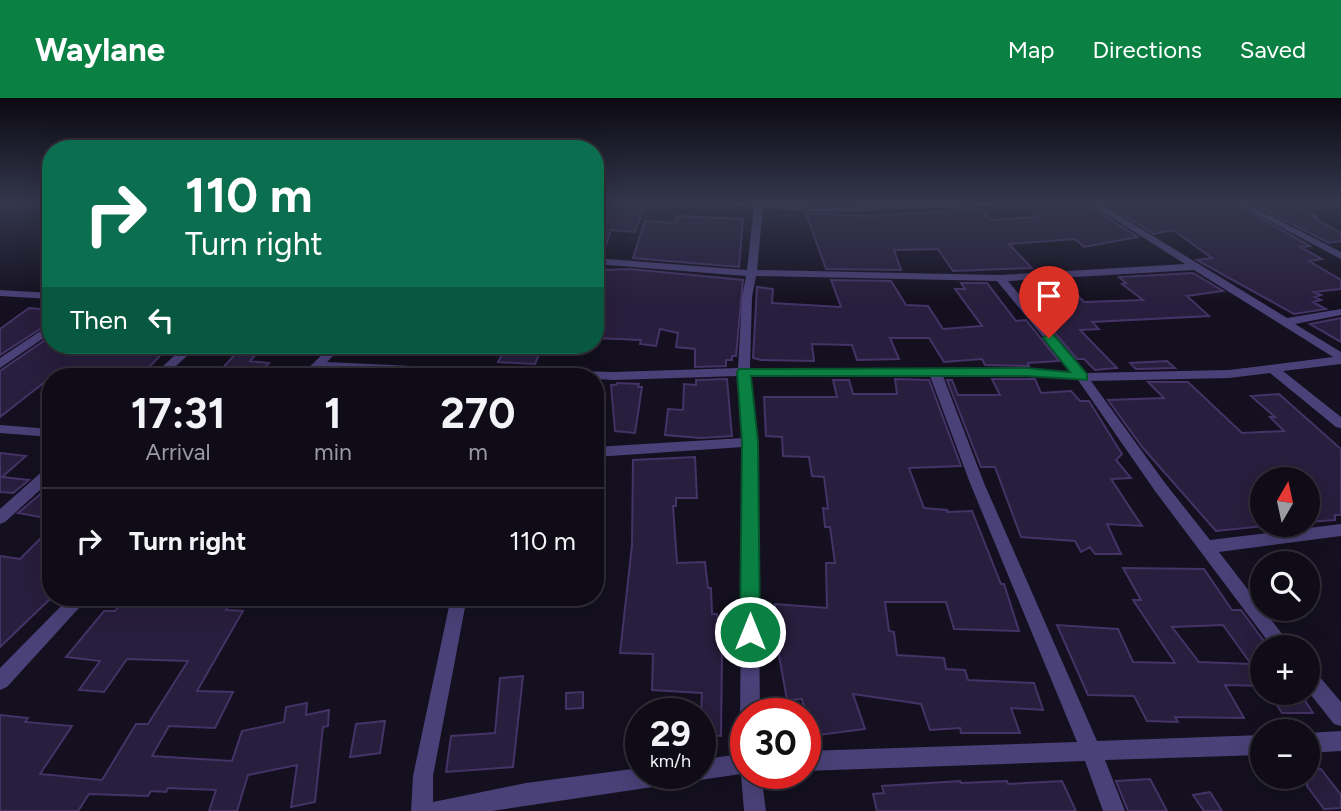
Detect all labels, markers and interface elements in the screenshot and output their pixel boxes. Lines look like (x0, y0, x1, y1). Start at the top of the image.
text: Waylane (35, 30, 165, 69)
text: Map (1008, 35, 1054, 64)
text: Directions (1092, 35, 1202, 64)
text: Saved (1240, 35, 1306, 64)
text: 110 m (185, 165, 313, 224)
icon: right (70, 168, 161, 259)
text: Turn right (185, 225, 323, 263)
pin (1019, 266, 1079, 338)
icon: arrive (1030, 277, 1068, 315)
icon: left (142, 301, 180, 339)
text: Then (70, 304, 128, 336)
text: 17:31 (131, 388, 225, 439)
text: 1 (324, 388, 342, 439)
text: 270 (440, 388, 515, 439)
text: Arrival (146, 438, 211, 466)
text: min (314, 438, 352, 466)
text: m (468, 438, 488, 466)
north arrow (1250, 467, 1320, 537)
map controls (1250, 467, 1320, 789)
icon: right (70, 522, 108, 560)
text: Turn right (129, 525, 246, 557)
text: 110 m (509, 525, 576, 557)
button: search (1250, 551, 1320, 621)
position arrow (713, 595, 787, 669)
button: + (1250, 635, 1320, 705)
speed limit sign: 30 (730, 698, 821, 789)
text: 29 (650, 713, 691, 755)
button: − (1250, 719, 1320, 789)
text: km/h (650, 750, 691, 772)

